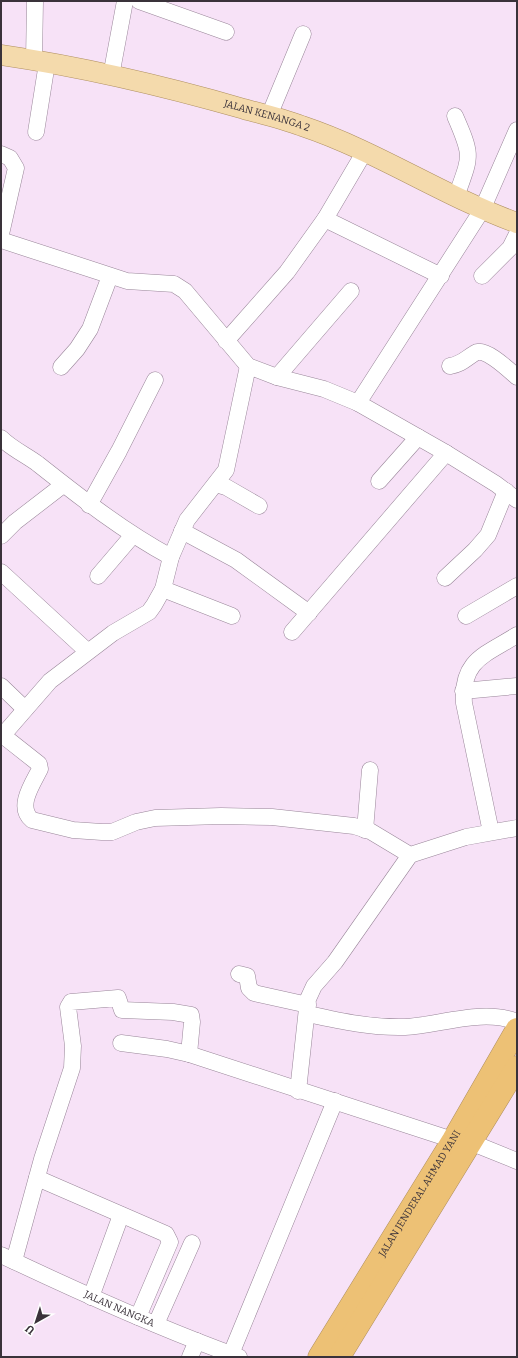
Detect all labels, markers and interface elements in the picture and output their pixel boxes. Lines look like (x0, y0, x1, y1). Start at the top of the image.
street label: JALAN KENANGA 2 (222, 97, 311, 134)
street label: JALAN JENDERAL AHMAD YANI (376, 1128, 464, 1260)
street label: JALAN NANGKA (81, 1288, 157, 1330)
north arrow (16, 1302, 56, 1342)
text: U (23, 1322, 37, 1337)

